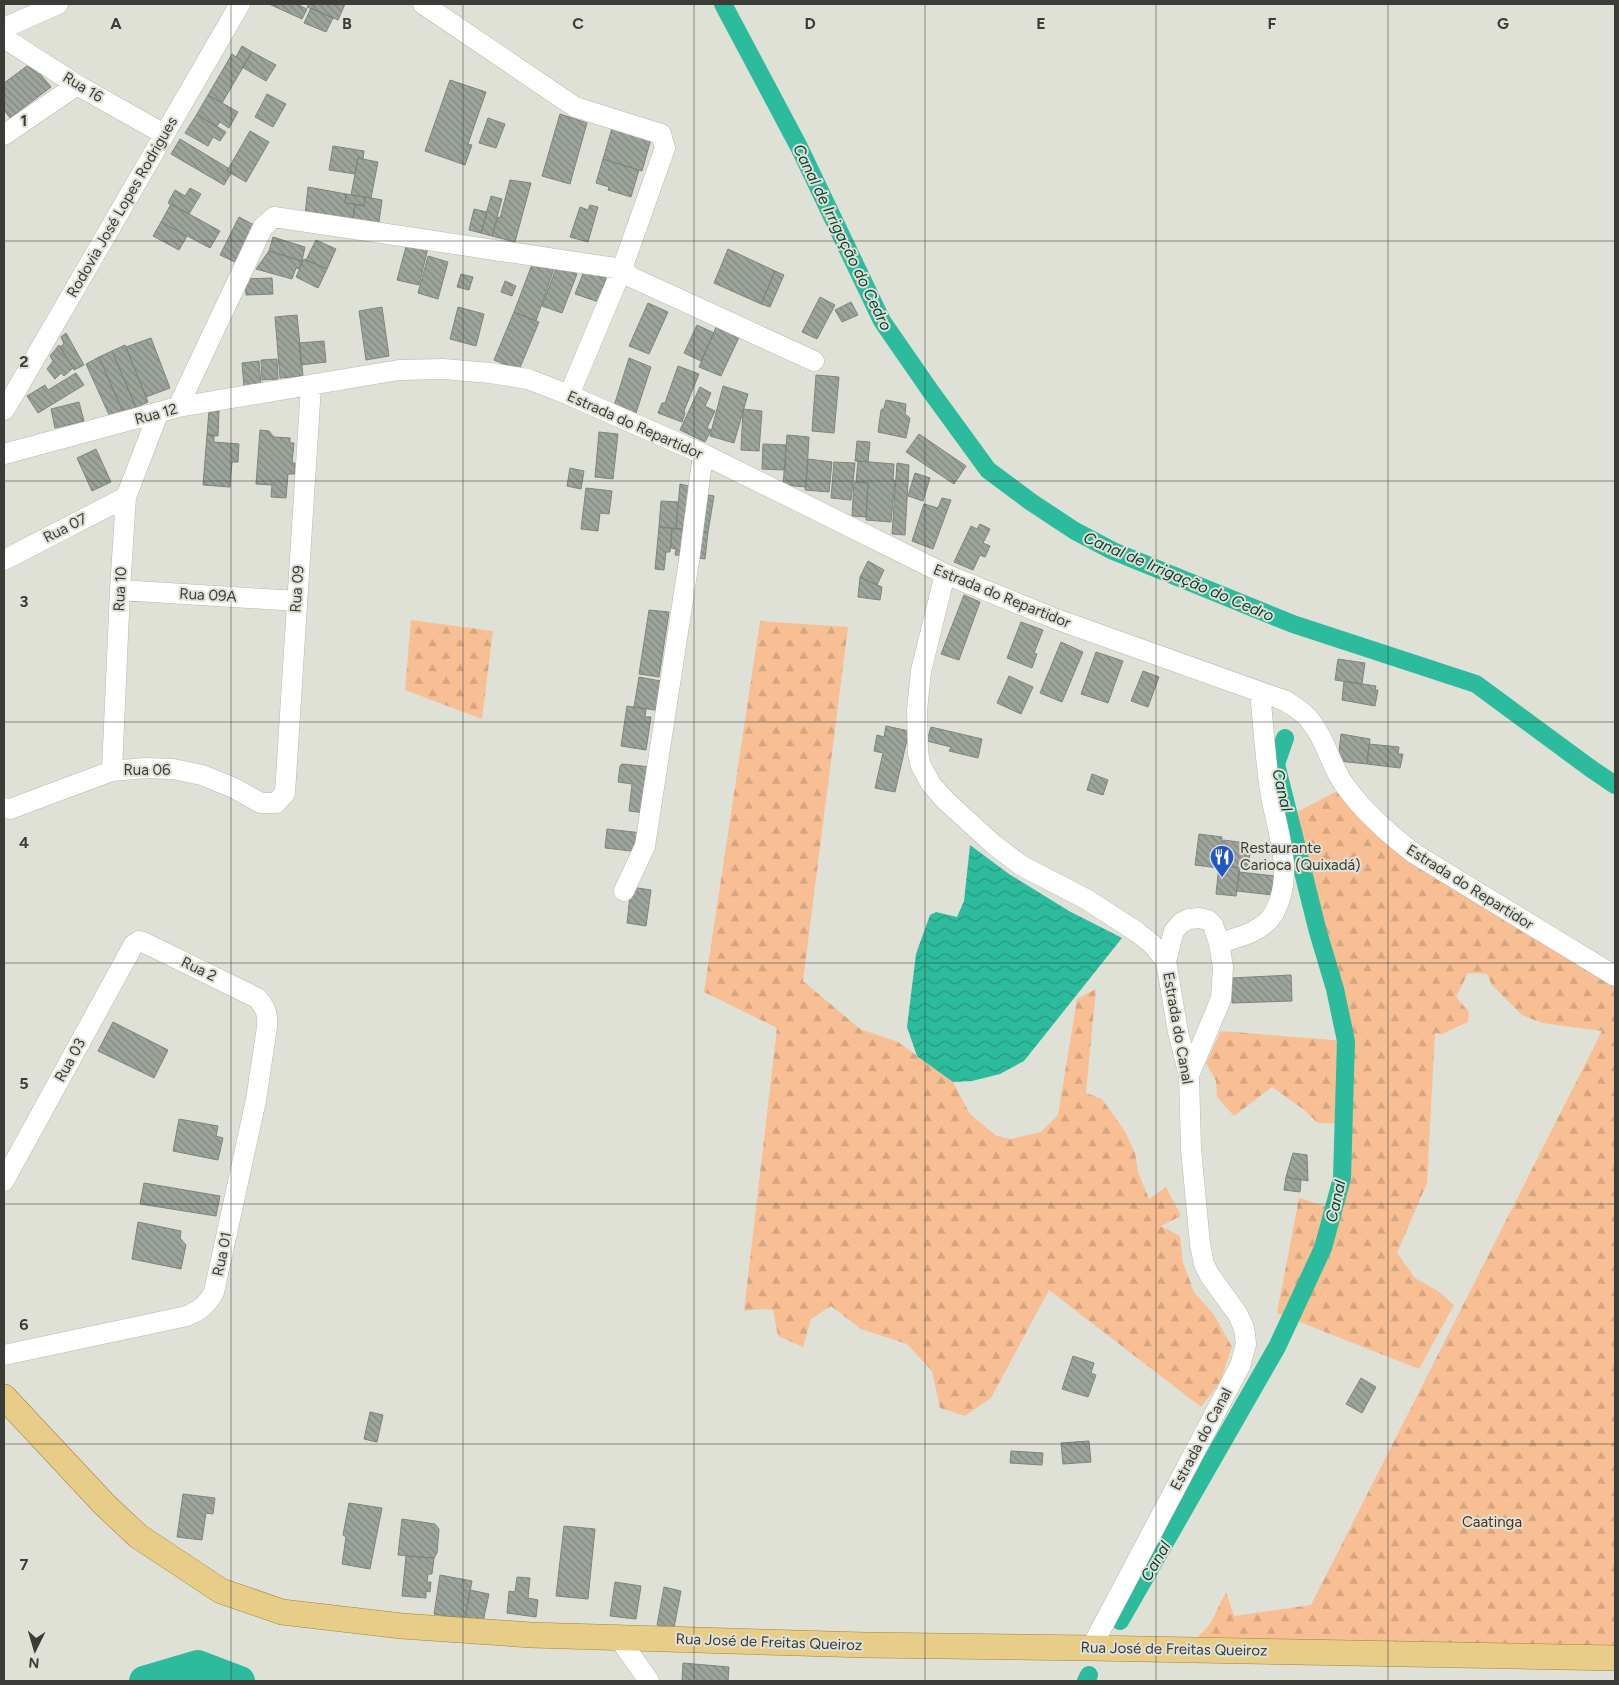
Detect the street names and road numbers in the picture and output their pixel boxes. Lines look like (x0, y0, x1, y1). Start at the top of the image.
street label: Rua 16 (60, 68, 107, 106)
street label: Rodovia José Lopes Rodrigues (63, 114, 181, 300)
street label: Estrada do Repartidor (564, 387, 706, 463)
street label: Rua 12 (133, 400, 179, 428)
street label: Rua 07 (40, 509, 90, 547)
street label: Estrada do Repartidor (931, 560, 1073, 632)
street label: Rua 09 (286, 565, 308, 613)
street label: Rua 10 (110, 566, 130, 612)
street label: Rua 09A (179, 585, 237, 605)
street label: Rua 06 (123, 761, 171, 779)
street label: Estrada do Repartidor (1403, 841, 1537, 933)
street label: Rua 2 (178, 953, 220, 985)
street label: Estrada do Canal (1159, 971, 1197, 1085)
street label: Rua 03 (51, 1035, 89, 1085)
street label: Rua 01 (209, 1230, 235, 1278)
street label: Estrada do Canal (1166, 1385, 1236, 1493)
street label: Rua José de Freitas Queiroz (675, 1630, 863, 1654)
street label: Rua José de Freitas Queiroz (1080, 1638, 1268, 1660)

